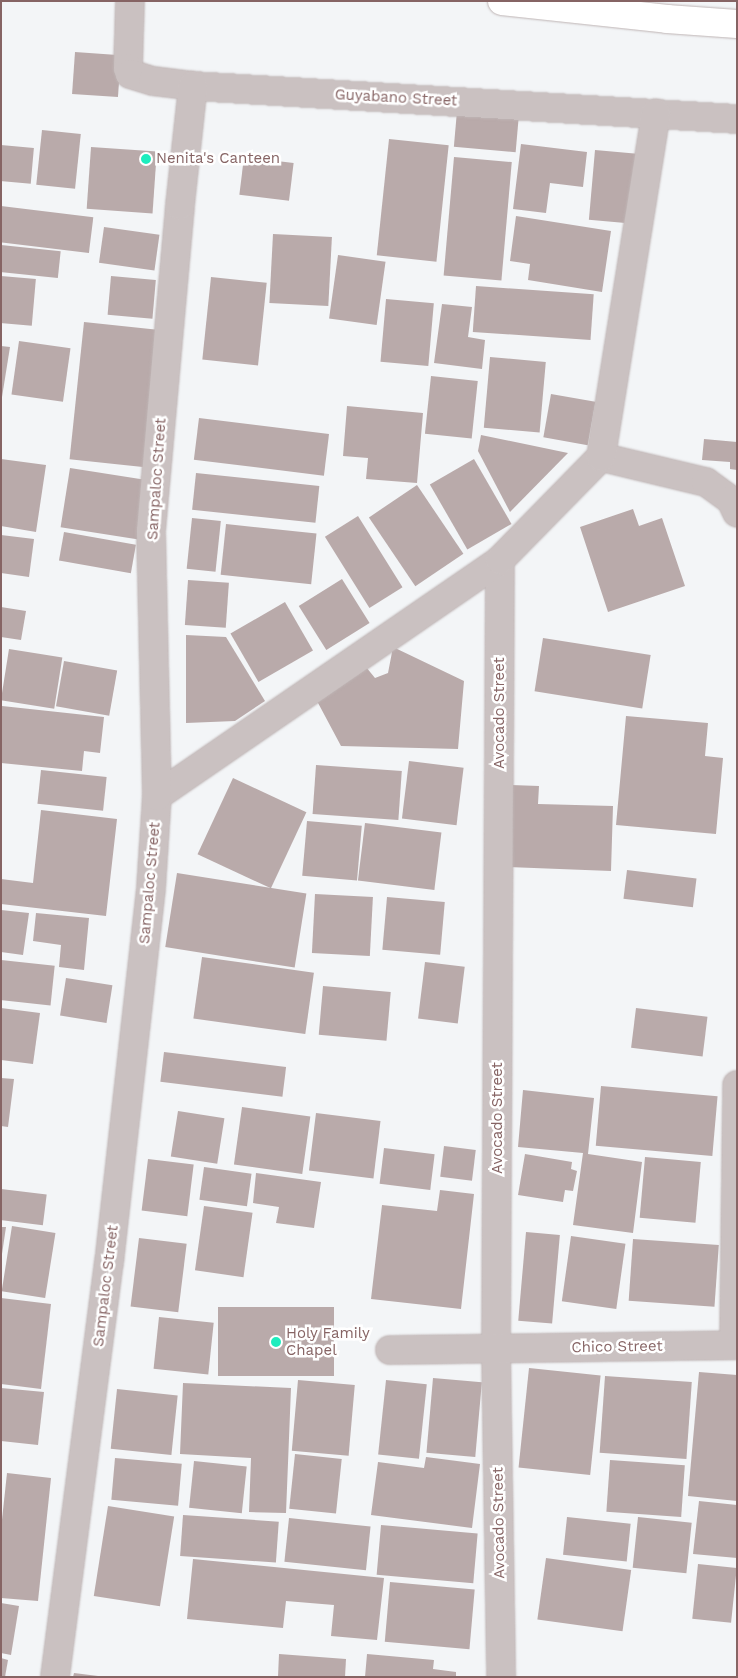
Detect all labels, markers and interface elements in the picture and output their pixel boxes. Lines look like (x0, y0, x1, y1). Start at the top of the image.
street label: Guyabano Street (334, 86, 458, 110)
place label: Nenita's Canteen (156, 150, 280, 168)
marker: Nenita's Canteen (140, 153, 152, 165)
street label: Sampaloc Street (144, 417, 170, 541)
street label: Avocado Street (491, 657, 509, 769)
street label: Sampaloc Street (136, 821, 164, 945)
street label: Avocado Street (489, 1062, 507, 1174)
street label: Sampaloc Street (90, 1224, 122, 1348)
place label: Holy Family Chapel (286, 1324, 370, 1359)
marker: Holy Family Chapel (270, 1336, 282, 1348)
street label: Chico Street (571, 1337, 663, 1357)
street label: Avocado Street (489, 1467, 509, 1579)

